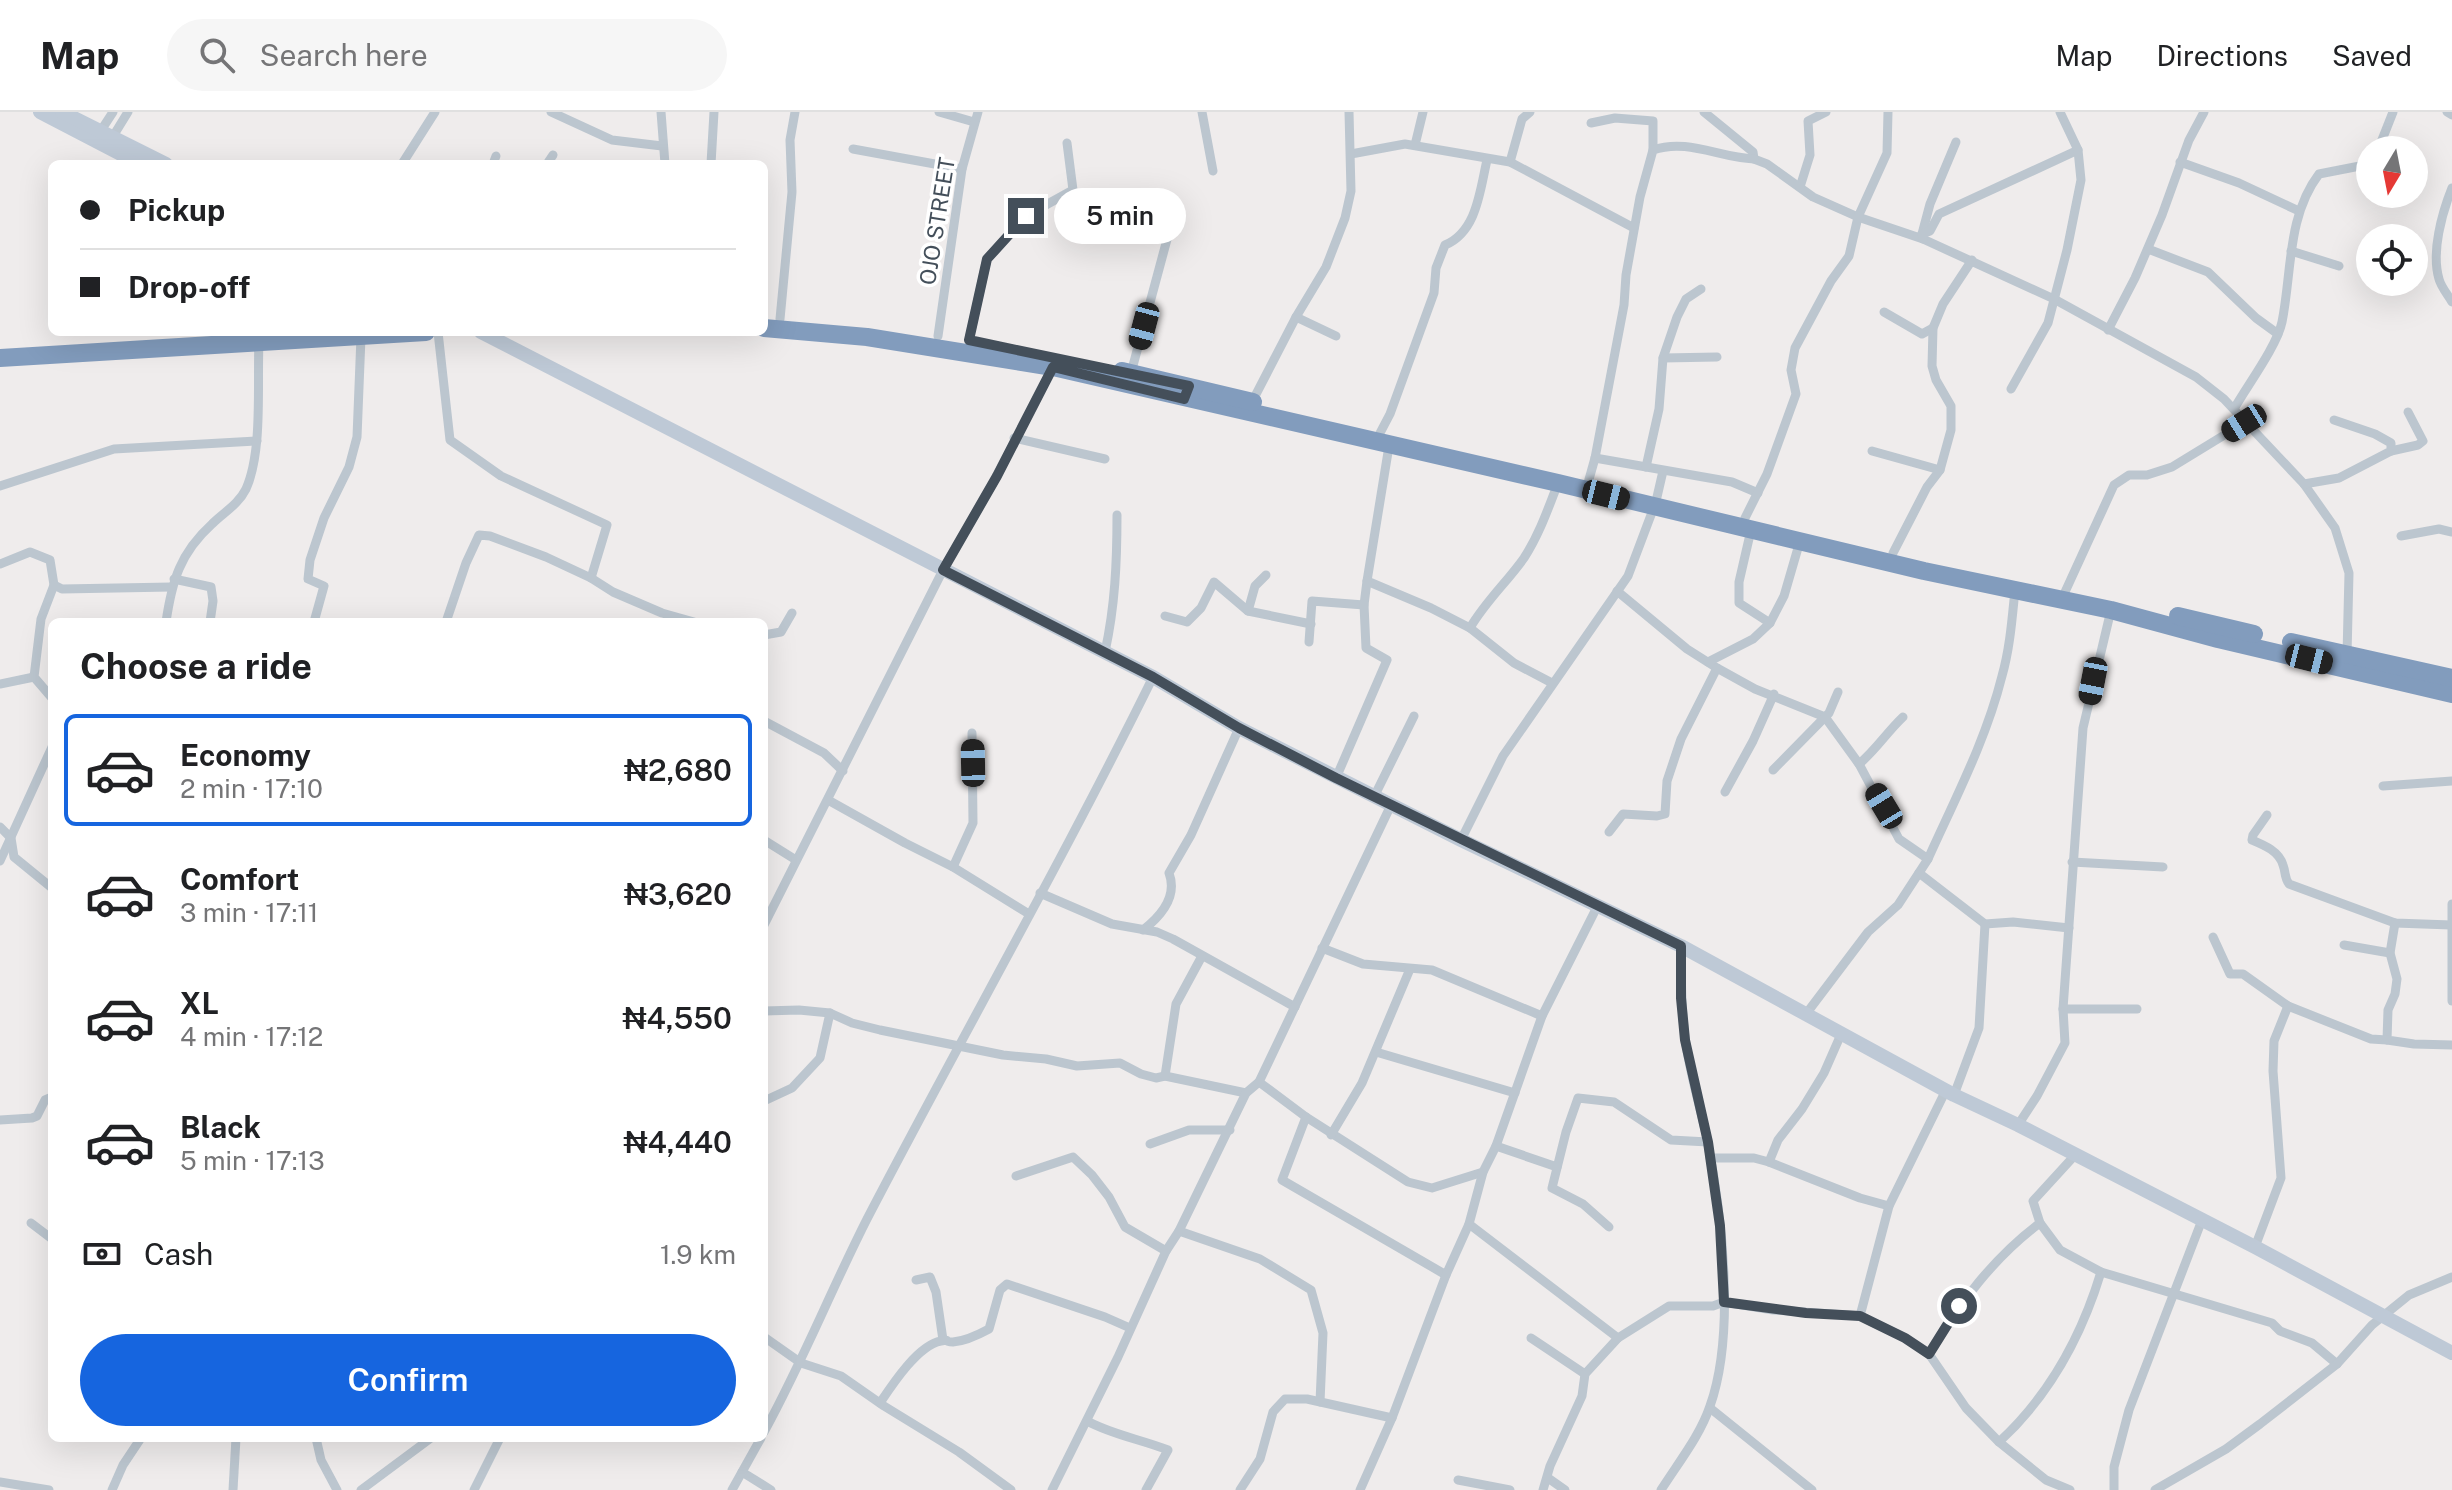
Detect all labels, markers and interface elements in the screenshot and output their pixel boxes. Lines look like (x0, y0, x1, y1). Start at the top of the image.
search box (167, 19, 727, 91)
text: Map (40, 33, 119, 78)
icon: search (195, 33, 239, 77)
text: Search here (259, 37, 428, 73)
text: Map (2056, 39, 2112, 72)
text: Directions (2156, 39, 2288, 72)
text: Saved (2332, 39, 2412, 72)
north arrow (2356, 136, 2428, 208)
map controls (2356, 136, 2428, 296)
street label: OJO STREET (914, 155, 960, 287)
callout: 5 min (1054, 188, 1186, 244)
text: Pickup (128, 192, 225, 228)
route end (1008, 198, 1044, 234)
text: 5 min (1086, 200, 1154, 231)
button: locate (2356, 224, 2428, 296)
text: Drop-off (128, 269, 250, 305)
car (1126, 300, 1162, 352)
car (2217, 400, 2271, 446)
car (1580, 478, 1632, 512)
car (2283, 642, 2335, 676)
text: Choose a ride (80, 645, 312, 687)
car (2077, 655, 2109, 707)
icon: car (84, 734, 156, 806)
text: Economy (180, 737, 311, 773)
car (961, 739, 985, 787)
text: ₦2,680 (624, 752, 732, 788)
text: 2 min · 17:10 (180, 773, 323, 804)
car (1861, 779, 1907, 833)
icon: car (84, 858, 156, 930)
text: Comfort (180, 861, 299, 897)
text: ₦3,620 (624, 876, 732, 912)
text: 3 min · 17:11 (180, 897, 318, 928)
icon: car (84, 982, 156, 1054)
text: XL (180, 985, 219, 1021)
text: ₦4,550 (622, 1000, 732, 1036)
text: 4 min · 17:12 (180, 1021, 323, 1052)
icon: car (84, 1106, 156, 1178)
text: Black (180, 1109, 261, 1145)
text: ₦4,440 (624, 1124, 732, 1160)
text: 5 min · 17:13 (180, 1145, 325, 1176)
icon: cash (80, 1232, 124, 1276)
text: Cash (144, 1236, 213, 1272)
text: 1.9 km (660, 1239, 736, 1270)
route start (1941, 1288, 1977, 1324)
button: Confirm (80, 1334, 736, 1426)

